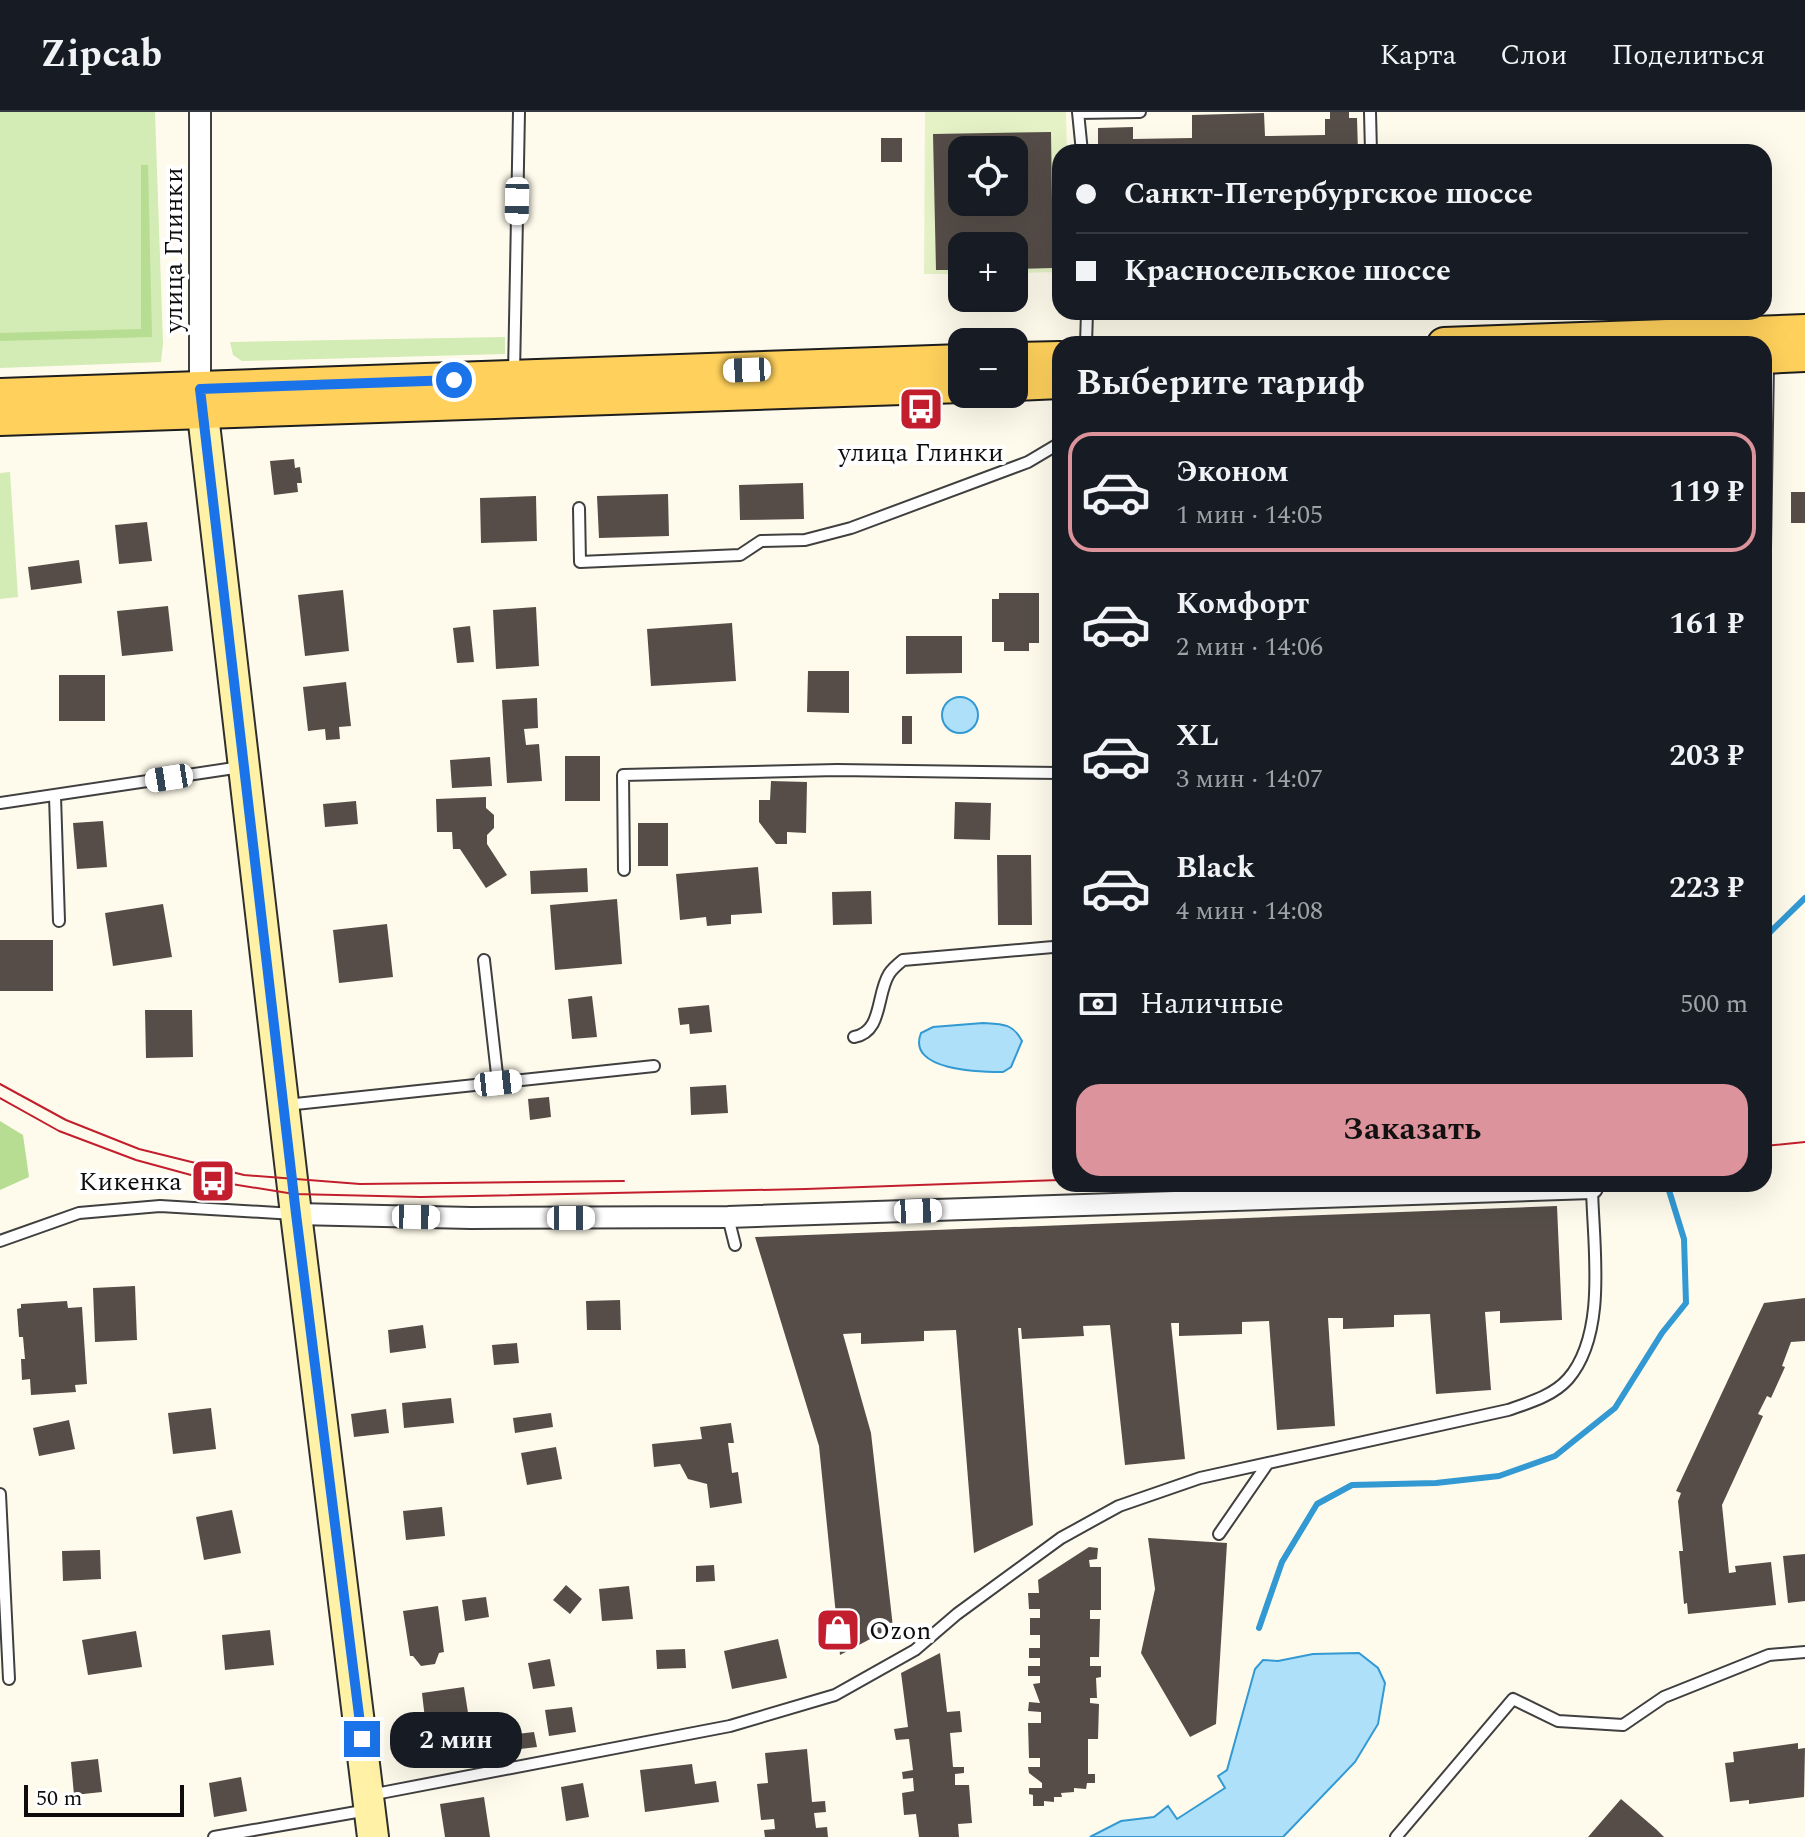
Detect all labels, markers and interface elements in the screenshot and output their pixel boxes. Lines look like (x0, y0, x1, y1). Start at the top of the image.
text: Zipcab (40, 26, 162, 84)
text: Карта (1380, 34, 1456, 77)
text: Слои (1500, 34, 1567, 77)
text: Поделиться (1611, 34, 1765, 77)
map controls (948, 136, 1028, 408)
button: locate (948, 136, 1028, 216)
street label: улица Глинки (154, 167, 194, 334)
text: Санкт-Петербургское шоссе (1124, 171, 1533, 217)
car (505, 177, 529, 225)
button: + (948, 232, 1028, 312)
text: Красносельское шоссе (1124, 248, 1451, 294)
button: − (948, 328, 1028, 408)
text: Выберите тариф (1076, 356, 1365, 411)
car (723, 357, 771, 383)
route start (436, 362, 472, 398)
bus stop icon: улица Глинки (897, 385, 945, 433)
place label: улица Глинки (837, 433, 1004, 473)
text: Эконом (1176, 449, 1289, 495)
icon: car (1080, 456, 1152, 528)
text: 119 ₽ (1669, 469, 1744, 515)
text: 1 мин · 14:05 (1176, 495, 1323, 535)
text: Комфорт (1176, 581, 1309, 627)
icon: car (1080, 588, 1152, 660)
text: 161 ₽ (1669, 601, 1744, 647)
text: 2 мин · 14:06 (1176, 627, 1323, 667)
text: XL (1176, 713, 1219, 759)
icon: car (1080, 720, 1152, 792)
text: 203 ₽ (1669, 733, 1744, 779)
text: 3 мин · 14:07 (1176, 759, 1323, 799)
car (143, 762, 195, 794)
text: Black (1176, 845, 1255, 891)
icon: car (1080, 852, 1152, 924)
text: 223 ₽ (1669, 865, 1744, 911)
text: 4 мин · 14:08 (1176, 891, 1323, 931)
text: Наличные (1140, 981, 1284, 1027)
icon: cash (1076, 982, 1120, 1026)
text: 500 m (1680, 984, 1748, 1024)
car (473, 1069, 523, 1097)
button: Заказать (1076, 1084, 1748, 1176)
bus stop icon: Кикенка (189, 1157, 237, 1205)
place label: Кикенка (79, 1162, 182, 1202)
car (894, 1198, 942, 1224)
car (392, 1205, 440, 1229)
car (547, 1206, 595, 1230)
shop icon: Ozon (814, 1606, 862, 1654)
place label: Ozon (869, 1611, 931, 1651)
callout: 2 мин (390, 1711, 522, 1767)
text: 2 мин (419, 1720, 493, 1760)
route end (344, 1721, 380, 1757)
scale bar (24, 1781, 184, 1817)
text: 50 m (36, 1782, 82, 1815)

